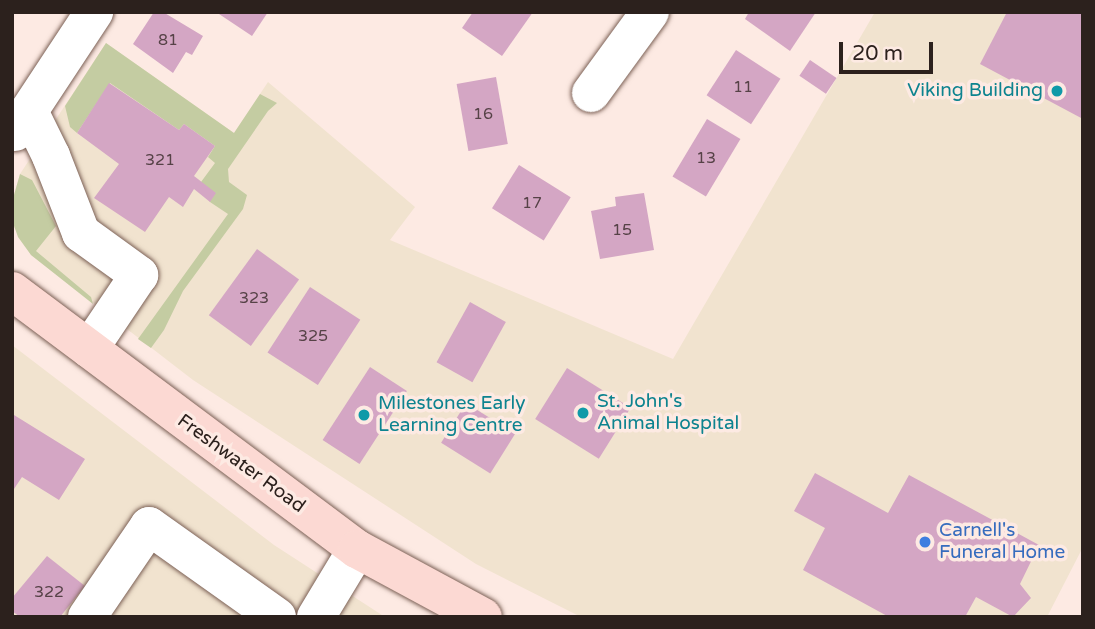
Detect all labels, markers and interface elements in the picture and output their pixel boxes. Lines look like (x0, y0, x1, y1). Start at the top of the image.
scale bar (843, 28, 937, 72)
house number: 81 (158, 30, 178, 50)
text: 20 m (852, 41, 903, 66)
house number: 11 (733, 77, 753, 97)
place label: Viking Building (907, 80, 1043, 102)
marker: Viking Building (1049, 83, 1065, 99)
house number: 16 (473, 104, 493, 124)
house number: 13 (696, 148, 716, 168)
house number: 321 (145, 150, 175, 170)
house number: 17 (522, 193, 542, 213)
house number: 15 (612, 220, 632, 240)
house number: 323 (239, 288, 269, 308)
house number: 325 (298, 326, 328, 346)
place label: St. John's Animal Hospital (597, 391, 739, 435)
place label: Milestones Early Learning Centre (378, 393, 525, 437)
marker: St. John's Animal Hospital (575, 405, 591, 421)
marker: Milestones Early Learning Centre (356, 407, 372, 423)
street label: Freshwater Road (173, 410, 309, 518)
place label: Carnell's Funeral Home (939, 520, 1065, 564)
marker: Carnell's Funeral Home (917, 534, 933, 550)
house number: 322 (34, 582, 64, 602)

